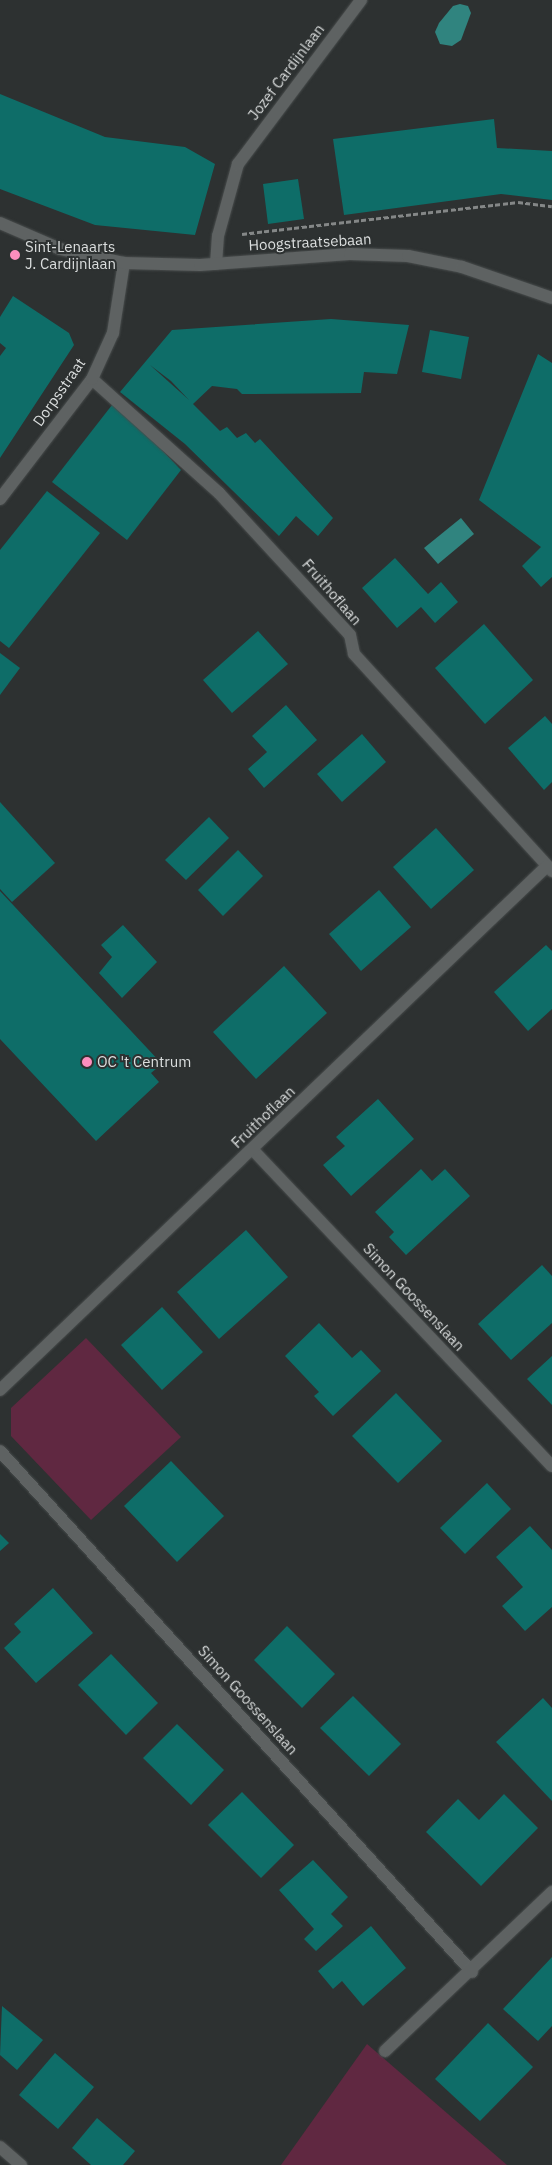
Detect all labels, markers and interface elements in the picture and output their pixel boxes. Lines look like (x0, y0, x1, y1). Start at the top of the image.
street label: Jozef Cardijnlaan (244, 20, 328, 124)
street label: Hoogstraatsebaan (248, 230, 372, 254)
place label: Sint-Lenaarts J. Cardijnlaan (25, 237, 116, 272)
marker: Sint-Lenaarts J. Cardijnlaan (9, 249, 21, 261)
street label: Dorpsstraat (29, 354, 89, 430)
street label: Fruithoflaan (298, 555, 366, 629)
place label: OC 't Centrum (97, 1053, 191, 1071)
marker: OC 't Centrum (81, 1056, 93, 1068)
street label: Fruithoflaan (227, 1082, 299, 1152)
street label: Simon Goossenslaan (360, 1240, 468, 1354)
street label: Simon Goossenslaan (194, 1642, 302, 1758)

